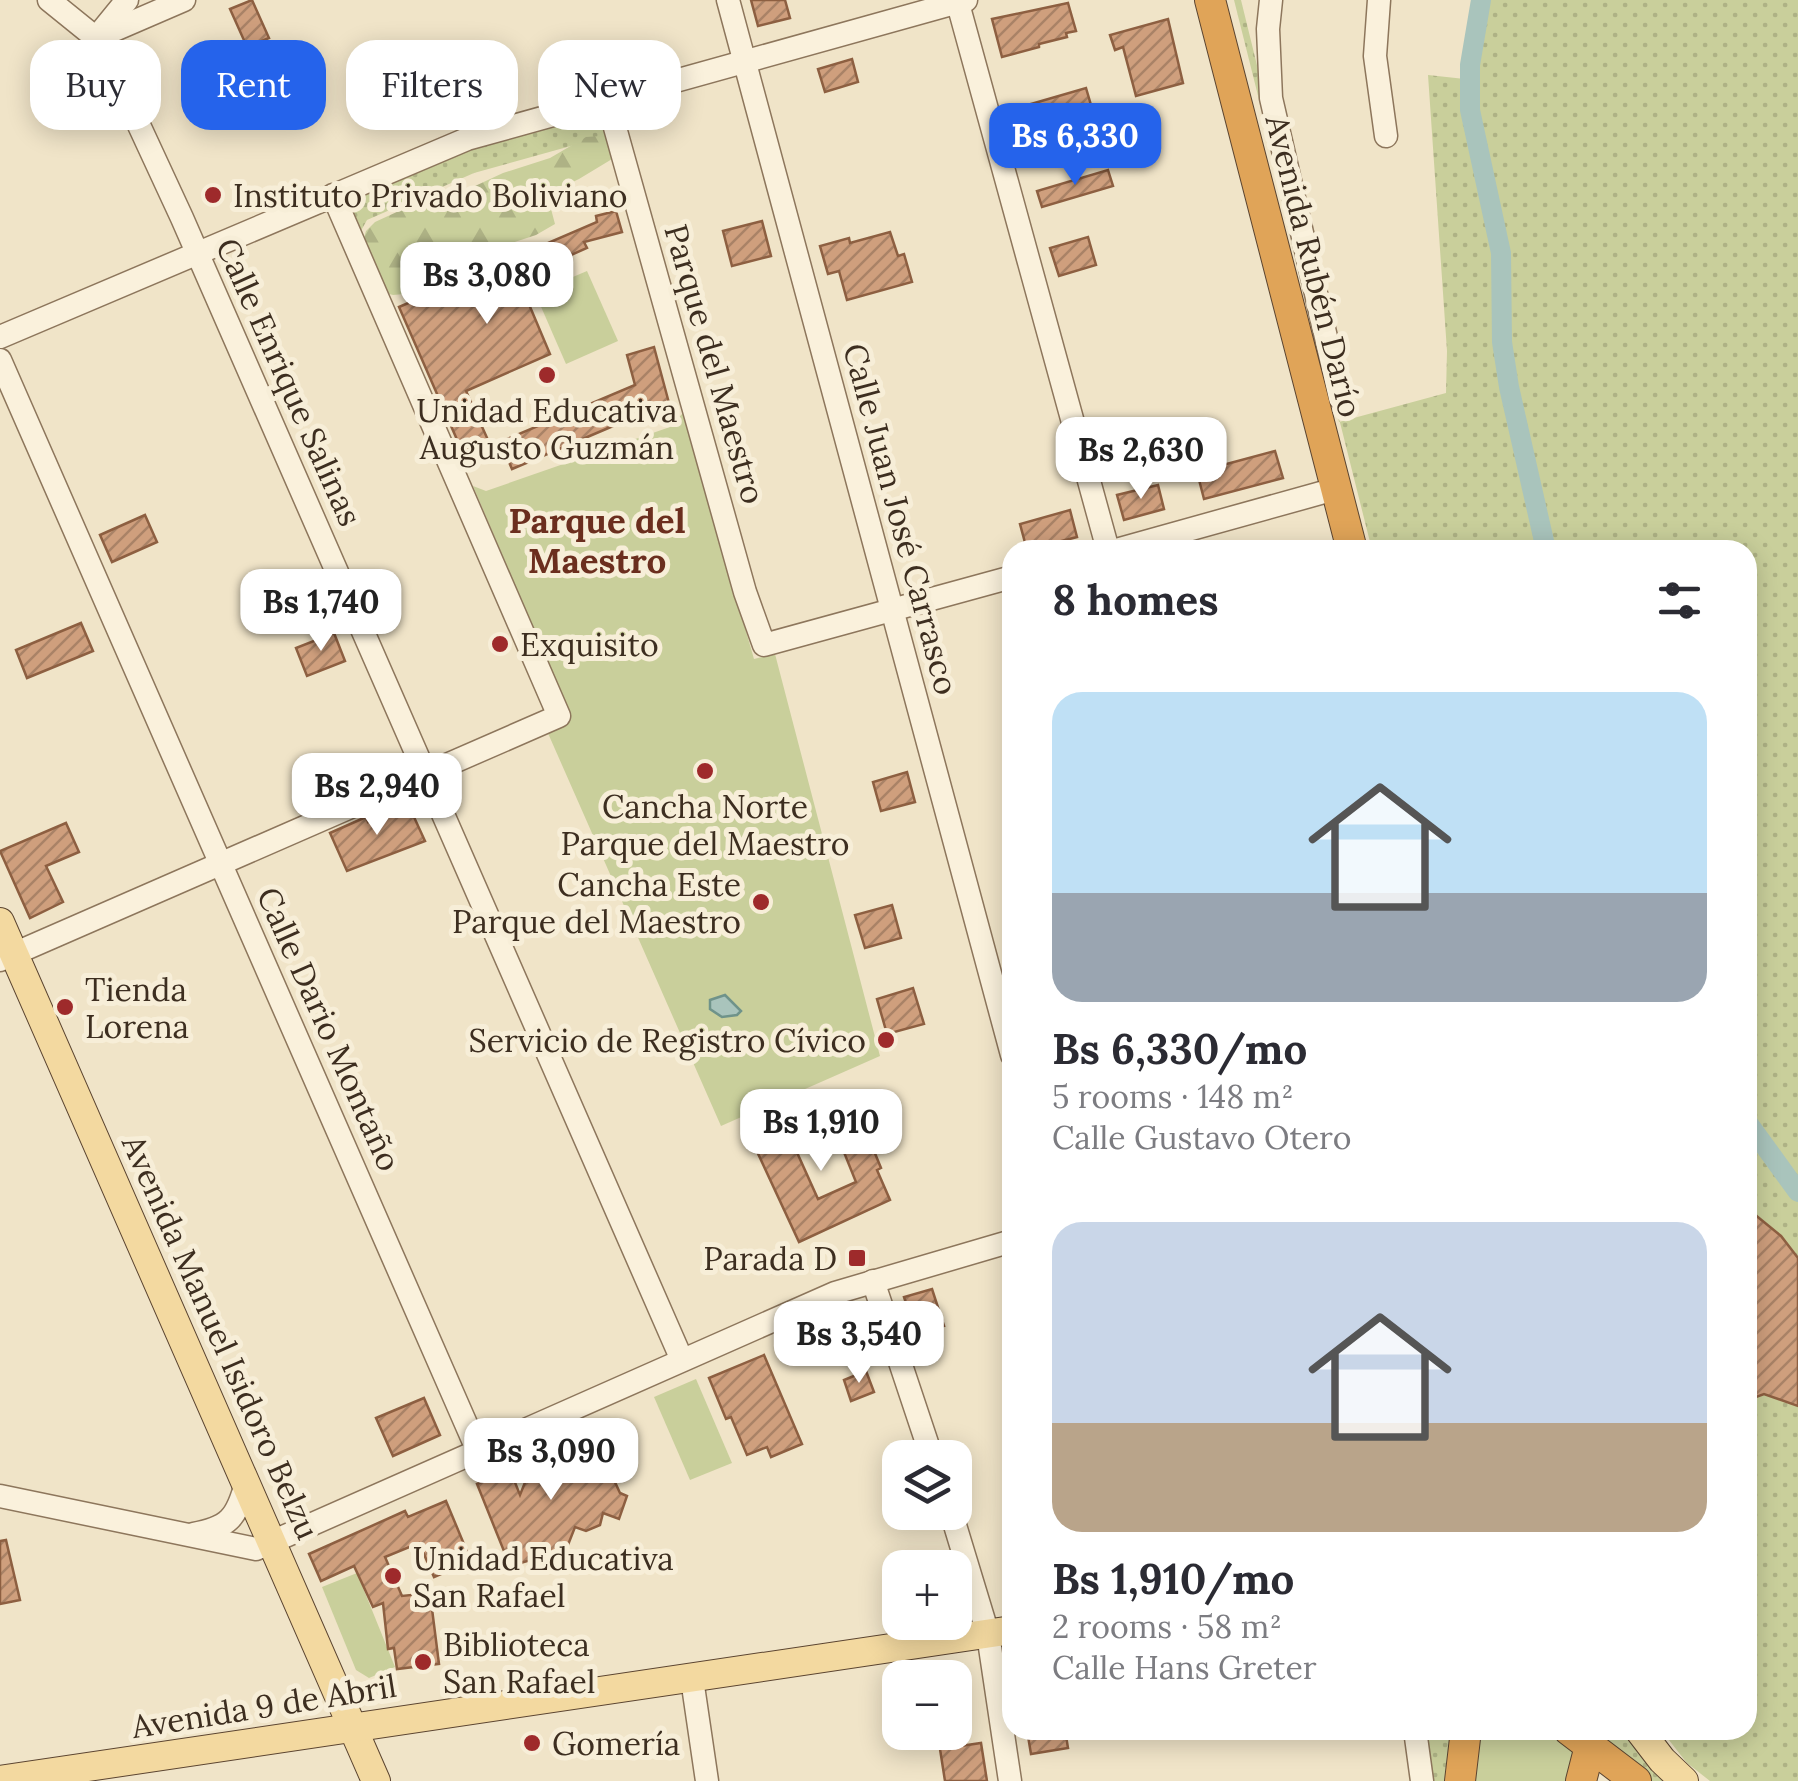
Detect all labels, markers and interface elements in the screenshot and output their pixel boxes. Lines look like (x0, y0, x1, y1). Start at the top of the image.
chip: Buy (30, 40, 161, 130)
chip: Rent (181, 40, 326, 130)
chip: Filters (346, 40, 518, 130)
chip: New (538, 40, 681, 130)
pin: Bs 6,330 (972, 103, 1178, 188)
street label: Avenida Rubén Darío (1256, 110, 1371, 421)
text: Bs 6,330 (1011, 115, 1139, 156)
place label: Instituto Privado Boliviano (233, 175, 628, 216)
marker: Instituto Privado Boliviano (202, 184, 224, 206)
street label: Parque del Maestro (655, 219, 775, 509)
street label: Calle Enrique Salinas (207, 232, 371, 532)
pin: Bs 3,080 (384, 242, 590, 327)
text: Bs 3,080 (422, 254, 552, 295)
street label: Calle Juan José Carrasco (834, 339, 968, 699)
marker: Unidad Educativa Augusto Guzmán (536, 364, 558, 386)
place label: Unidad Educativa Augusto Guzmán (417, 390, 677, 468)
pin: Bs 2,630 (1038, 417, 1244, 502)
text: Bs 2,630 (1078, 429, 1204, 470)
district label: Parque del Maestro (508, 498, 686, 583)
pin: Bs 1,740 (218, 569, 424, 654)
text: 8 homes (1052, 573, 1219, 627)
icon: filters (1652, 573, 1707, 628)
text: Bs 1,740 (262, 581, 380, 622)
place label: Exquisito (520, 624, 659, 665)
marker: Exquisito (489, 633, 511, 655)
pin: Bs 2,940 (274, 753, 480, 838)
icon: home (1290, 757, 1470, 937)
marker: Cancha Norte Parque del Maestro (694, 760, 716, 782)
text: Bs 2,940 (314, 765, 440, 806)
place label: Cancha Norte Parque del Maestro (561, 786, 850, 864)
place label: Cancha Este Parque del Maestro (452, 864, 741, 942)
street label: Calle Dario Montaño (248, 881, 410, 1177)
marker: Cancha Este Parque del Maestro (750, 891, 772, 913)
place label: Tienda Lorena (85, 969, 189, 1047)
marker: Tienda Lorena (54, 996, 76, 1018)
place label: Servicio de Registro Cívico (468, 1020, 866, 1061)
text: Bs 6,330/mo (1052, 1022, 1307, 1076)
marker: Servicio de Registro Cívico (875, 1029, 897, 1051)
text: 5 rooms · 148 m² (1052, 1076, 1294, 1117)
pin: Bs 1,910 (718, 1089, 924, 1174)
text: Bs 1,910 (762, 1101, 880, 1142)
text: Calle Gustavo Otero (1052, 1117, 1351, 1158)
street label: Avenida Manuel Isidoro Belzu (113, 1128, 329, 1546)
place label: Parada D (703, 1238, 837, 1279)
marker: Parada D (846, 1247, 868, 1269)
icon: home (1290, 1287, 1470, 1467)
pin: Bs 3,540 (756, 1301, 962, 1386)
text: Bs 3,540 (796, 1313, 922, 1354)
pin: Bs 3,090 (448, 1418, 654, 1503)
text: Bs 3,090 (486, 1430, 616, 1471)
map controls (882, 1440, 972, 1750)
button: layers (882, 1440, 972, 1530)
place label: Unidad Educativa San Rafael (413, 1538, 674, 1616)
button: + (882, 1550, 972, 1640)
text: Bs 1,910/mo (1052, 1552, 1294, 1606)
marker: Unidad Educativa San Rafael (382, 1565, 404, 1587)
text: 2 rooms · 58 m² (1052, 1606, 1282, 1647)
place label: Biblioteca San Rafael (443, 1624, 595, 1702)
text: Calle Hans Greter (1052, 1647, 1317, 1688)
marker: Biblioteca San Rafael (412, 1651, 434, 1673)
button: − (882, 1660, 972, 1750)
street label: Avenida 9 de Abril (128, 1665, 399, 1747)
place label: Gomería (552, 1723, 680, 1764)
marker: Gomería (521, 1732, 543, 1754)

